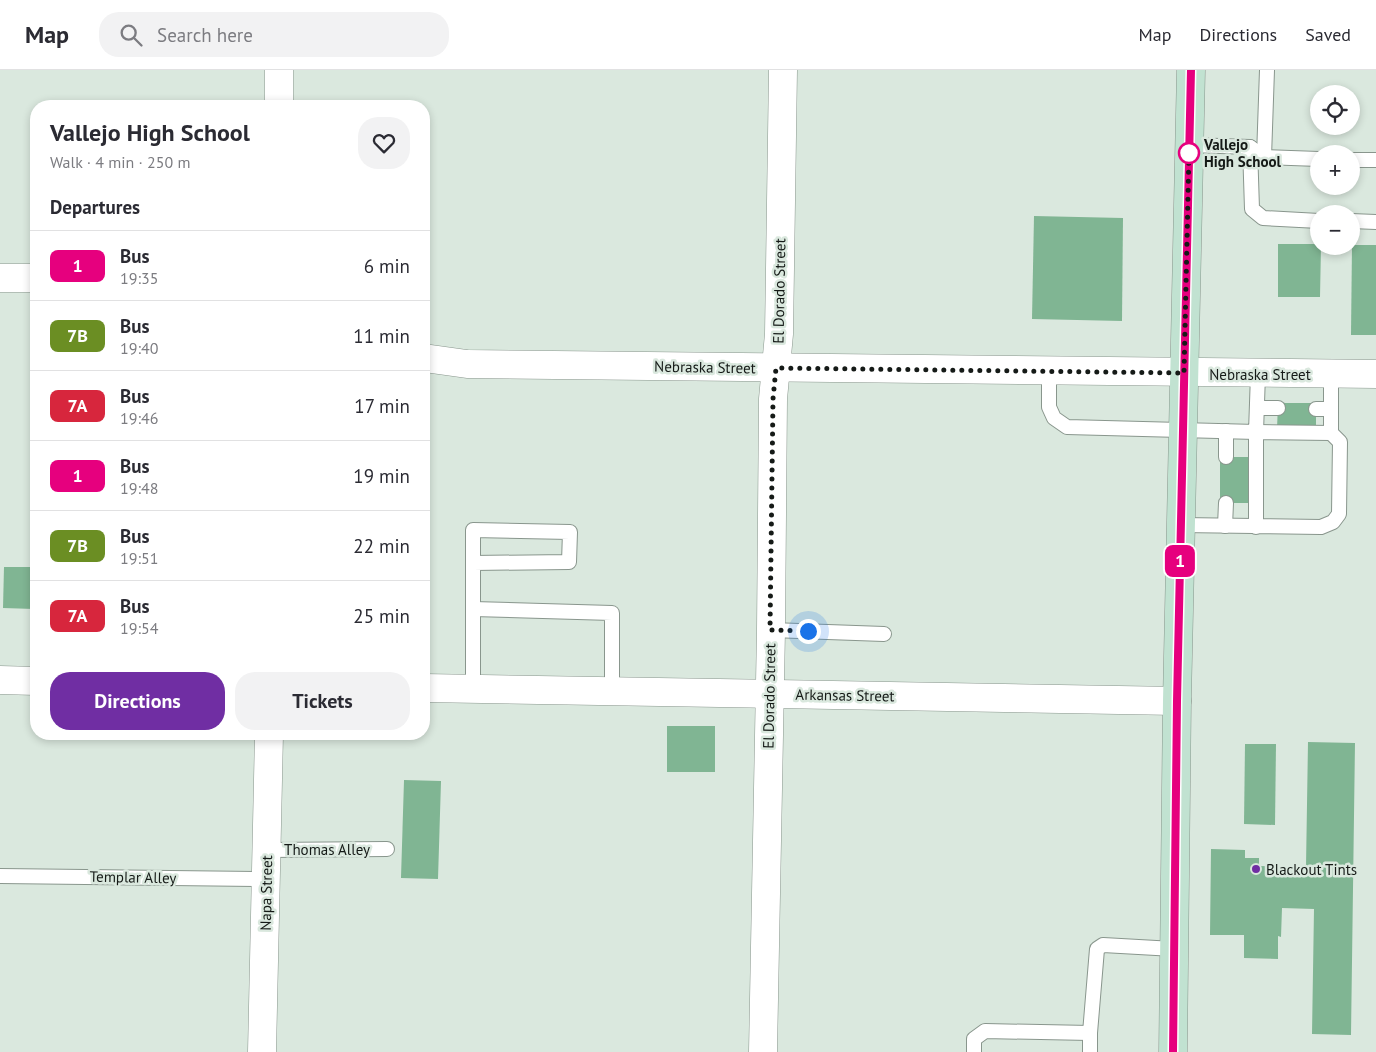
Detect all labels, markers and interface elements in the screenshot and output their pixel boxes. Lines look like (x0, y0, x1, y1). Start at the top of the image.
search box (99, 12, 449, 57)
text: Map (25, 19, 69, 50)
icon: search (117, 21, 145, 49)
text: Search here (157, 23, 253, 47)
text: Map (1139, 23, 1171, 46)
text: Directions (1199, 23, 1277, 46)
text: Saved (1305, 23, 1351, 46)
map controls (1310, 85, 1360, 255)
button: locate (1310, 85, 1360, 135)
text: Vallejo High School (50, 117, 250, 148)
button: heart (358, 117, 410, 169)
place label: Vallejo High School (1203, 135, 1282, 171)
marker: Vallejo High School (1178, 142, 1200, 164)
button: + (1310, 145, 1360, 195)
text: Walk · 4 min · 250 m (50, 152, 190, 172)
text: Departures (50, 195, 140, 219)
button: − (1310, 205, 1360, 255)
street label: El Dorado Street (769, 238, 789, 344)
text: Bus (120, 244, 149, 268)
text: 1 (72, 254, 83, 277)
text: 6 min (364, 254, 410, 278)
text: 19:35 (120, 268, 158, 288)
text: Bus (120, 314, 149, 338)
text: 7B (67, 324, 88, 347)
text: 11 min (353, 324, 410, 348)
text: 19:40 (120, 338, 158, 358)
street label: Nebraska Street (654, 357, 756, 377)
street label: Nebraska Street (1209, 365, 1311, 384)
text: Bus (120, 384, 149, 408)
text: 7A (68, 394, 87, 417)
text: 17 min (354, 394, 410, 418)
text: 19:46 (120, 408, 158, 428)
text: Bus (120, 454, 149, 478)
text: 1 (72, 464, 83, 487)
text: 19 min (353, 464, 410, 488)
text: 19:48 (120, 478, 158, 498)
text: Bus (120, 524, 149, 548)
text: 7B (67, 534, 88, 557)
text: 22 min (353, 534, 410, 558)
line badge: 1 (1164, 545, 1196, 577)
text: 19:51 (120, 548, 158, 568)
text: 1 (1175, 549, 1185, 572)
text: Bus (120, 594, 149, 618)
text: 7A (68, 604, 87, 627)
text: 25 min (353, 604, 410, 628)
text: 19:54 (120, 618, 158, 638)
your location (796, 619, 821, 644)
street label: El Dorado Street (759, 643, 779, 749)
button: Directions (50, 672, 225, 730)
button: Tickets (235, 672, 410, 730)
street label: Arkansas Street (795, 685, 895, 705)
street label: Thomas Alley (284, 840, 370, 859)
street label: Napa Street (256, 855, 276, 931)
place label: Blackout Tints (1266, 860, 1357, 879)
marker: Blackout Tints (1250, 863, 1262, 875)
street label: Templar Alley (90, 867, 176, 887)

